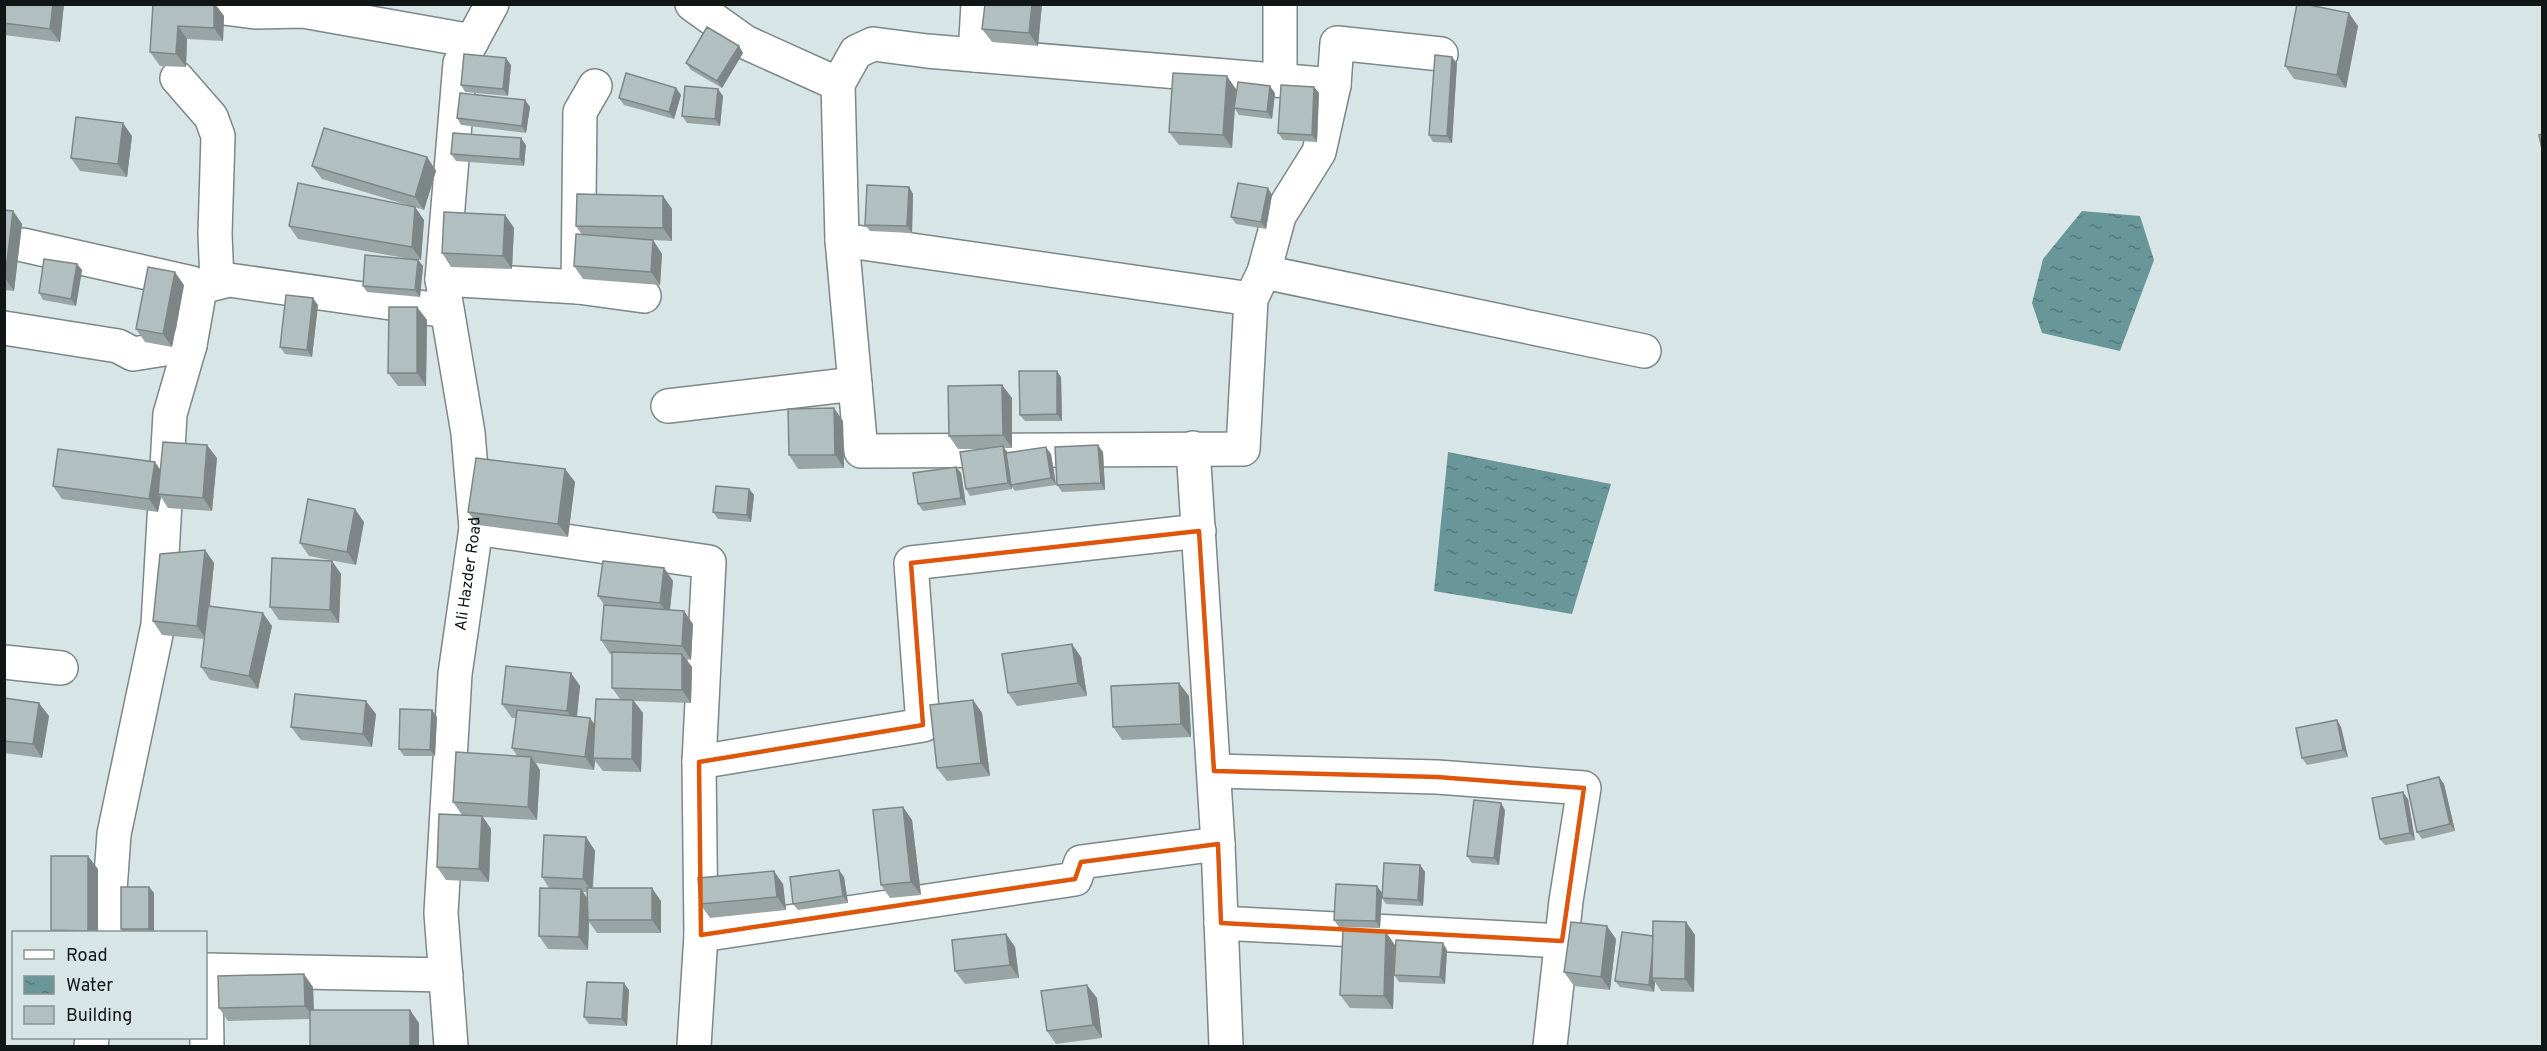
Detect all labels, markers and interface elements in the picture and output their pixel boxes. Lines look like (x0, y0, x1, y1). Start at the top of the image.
street label: Ali Hazder Road (451, 516, 486, 632)
legend (12, 931, 207, 1039)
text: Road (66, 945, 108, 968)
text: Water (66, 975, 113, 998)
text: Building (66, 1005, 132, 1028)

